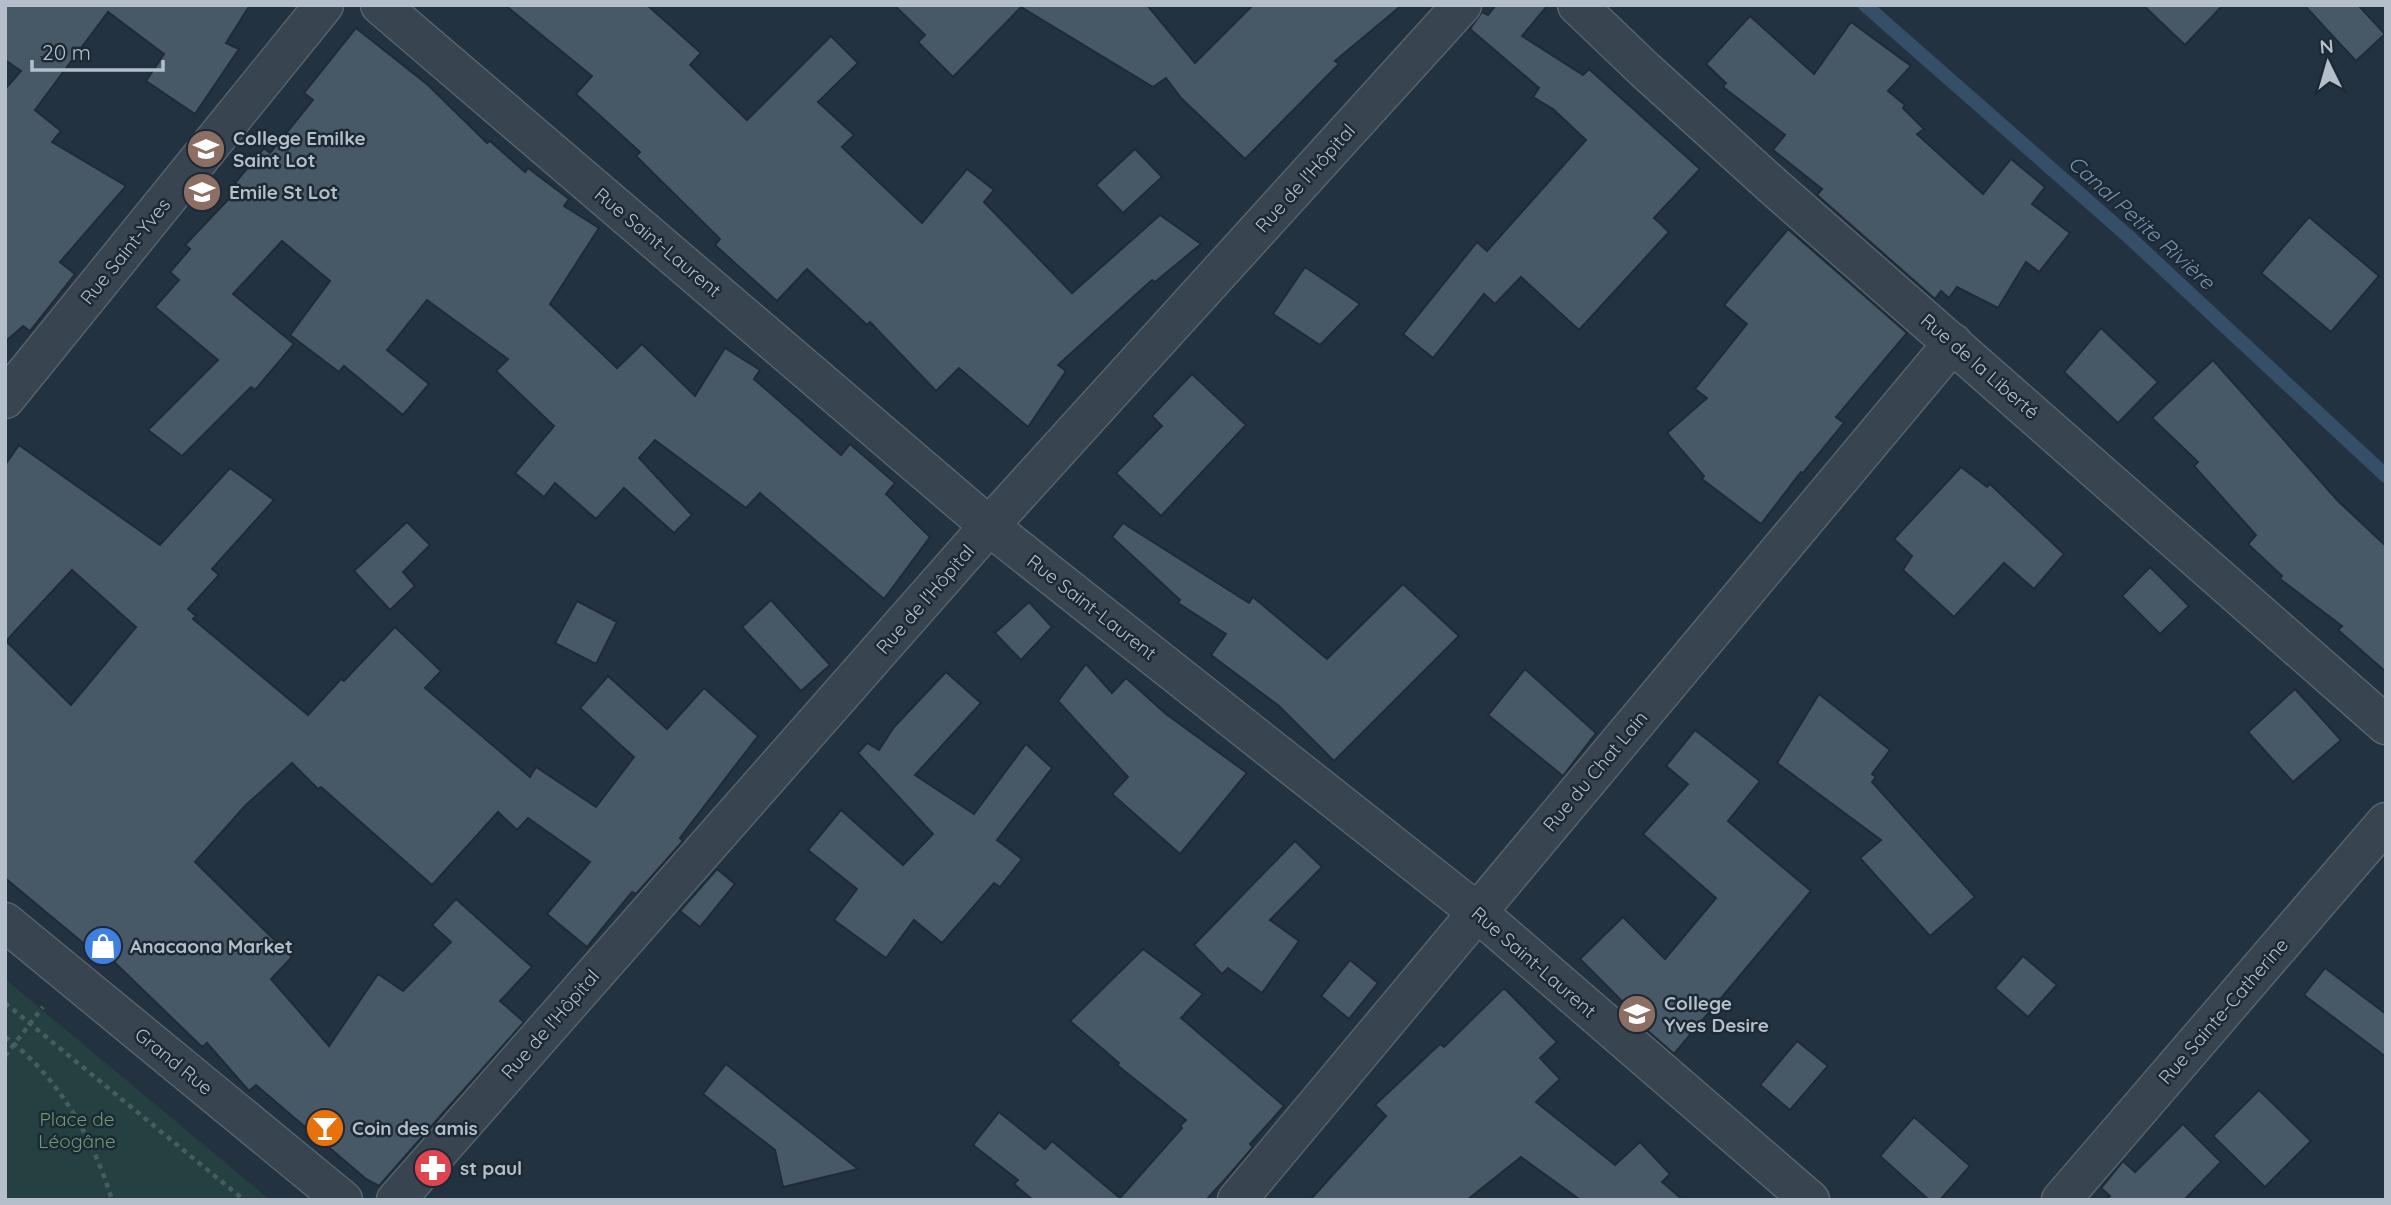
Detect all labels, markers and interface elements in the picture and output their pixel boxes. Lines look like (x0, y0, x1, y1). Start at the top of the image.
scale bar (32, 28, 163, 72)
north arrow (2293, 28, 2363, 98)
text: N (2319, 34, 2335, 59)
text: 20 m (42, 39, 91, 65)
street label: Rue de l'Hôpital (1250, 119, 1360, 237)
place label: College Emilke Saint Lot (233, 126, 366, 172)
school or university icon: College Emilke Saint Lot (185, 128, 227, 170)
water label: Canal Petite Rivière (2064, 150, 2221, 295)
school or university icon: Emile St Lot (181, 171, 223, 213)
place label: Emile St Lot (229, 180, 338, 204)
street label: Rue Saint-Laurent (590, 182, 726, 302)
street label: Rue Saint-Yves (75, 193, 175, 309)
street label: Rue de la Liberté (1916, 308, 2044, 424)
street label: Rue de l'Hôpital (871, 539, 979, 659)
street label: Rue Saint-Laurent (1022, 549, 1162, 665)
street label: Rue du Chat Lain (1538, 706, 1652, 836)
street label: Rue Saint-Laurent (1467, 901, 1601, 1023)
shop icon: Anacaona Market (82, 925, 124, 967)
street label: Rue Sainte-Catherine (2153, 933, 2293, 1089)
place label: Anacaona Market (130, 934, 293, 958)
street label: Rue de l'Hôpital (496, 964, 604, 1084)
place label: College Yves Desire (1664, 991, 1769, 1037)
school or university icon: College Yves Desire (1616, 993, 1658, 1035)
street label: Grand Rue (130, 1022, 218, 1100)
park label: Place de Léogâne (38, 1107, 116, 1153)
bar icon: Coin des amis (304, 1107, 346, 1149)
place label: Coin des amis (352, 1116, 478, 1140)
pharmacy icon: st paul (412, 1147, 454, 1189)
place label: st paul (460, 1156, 522, 1180)

